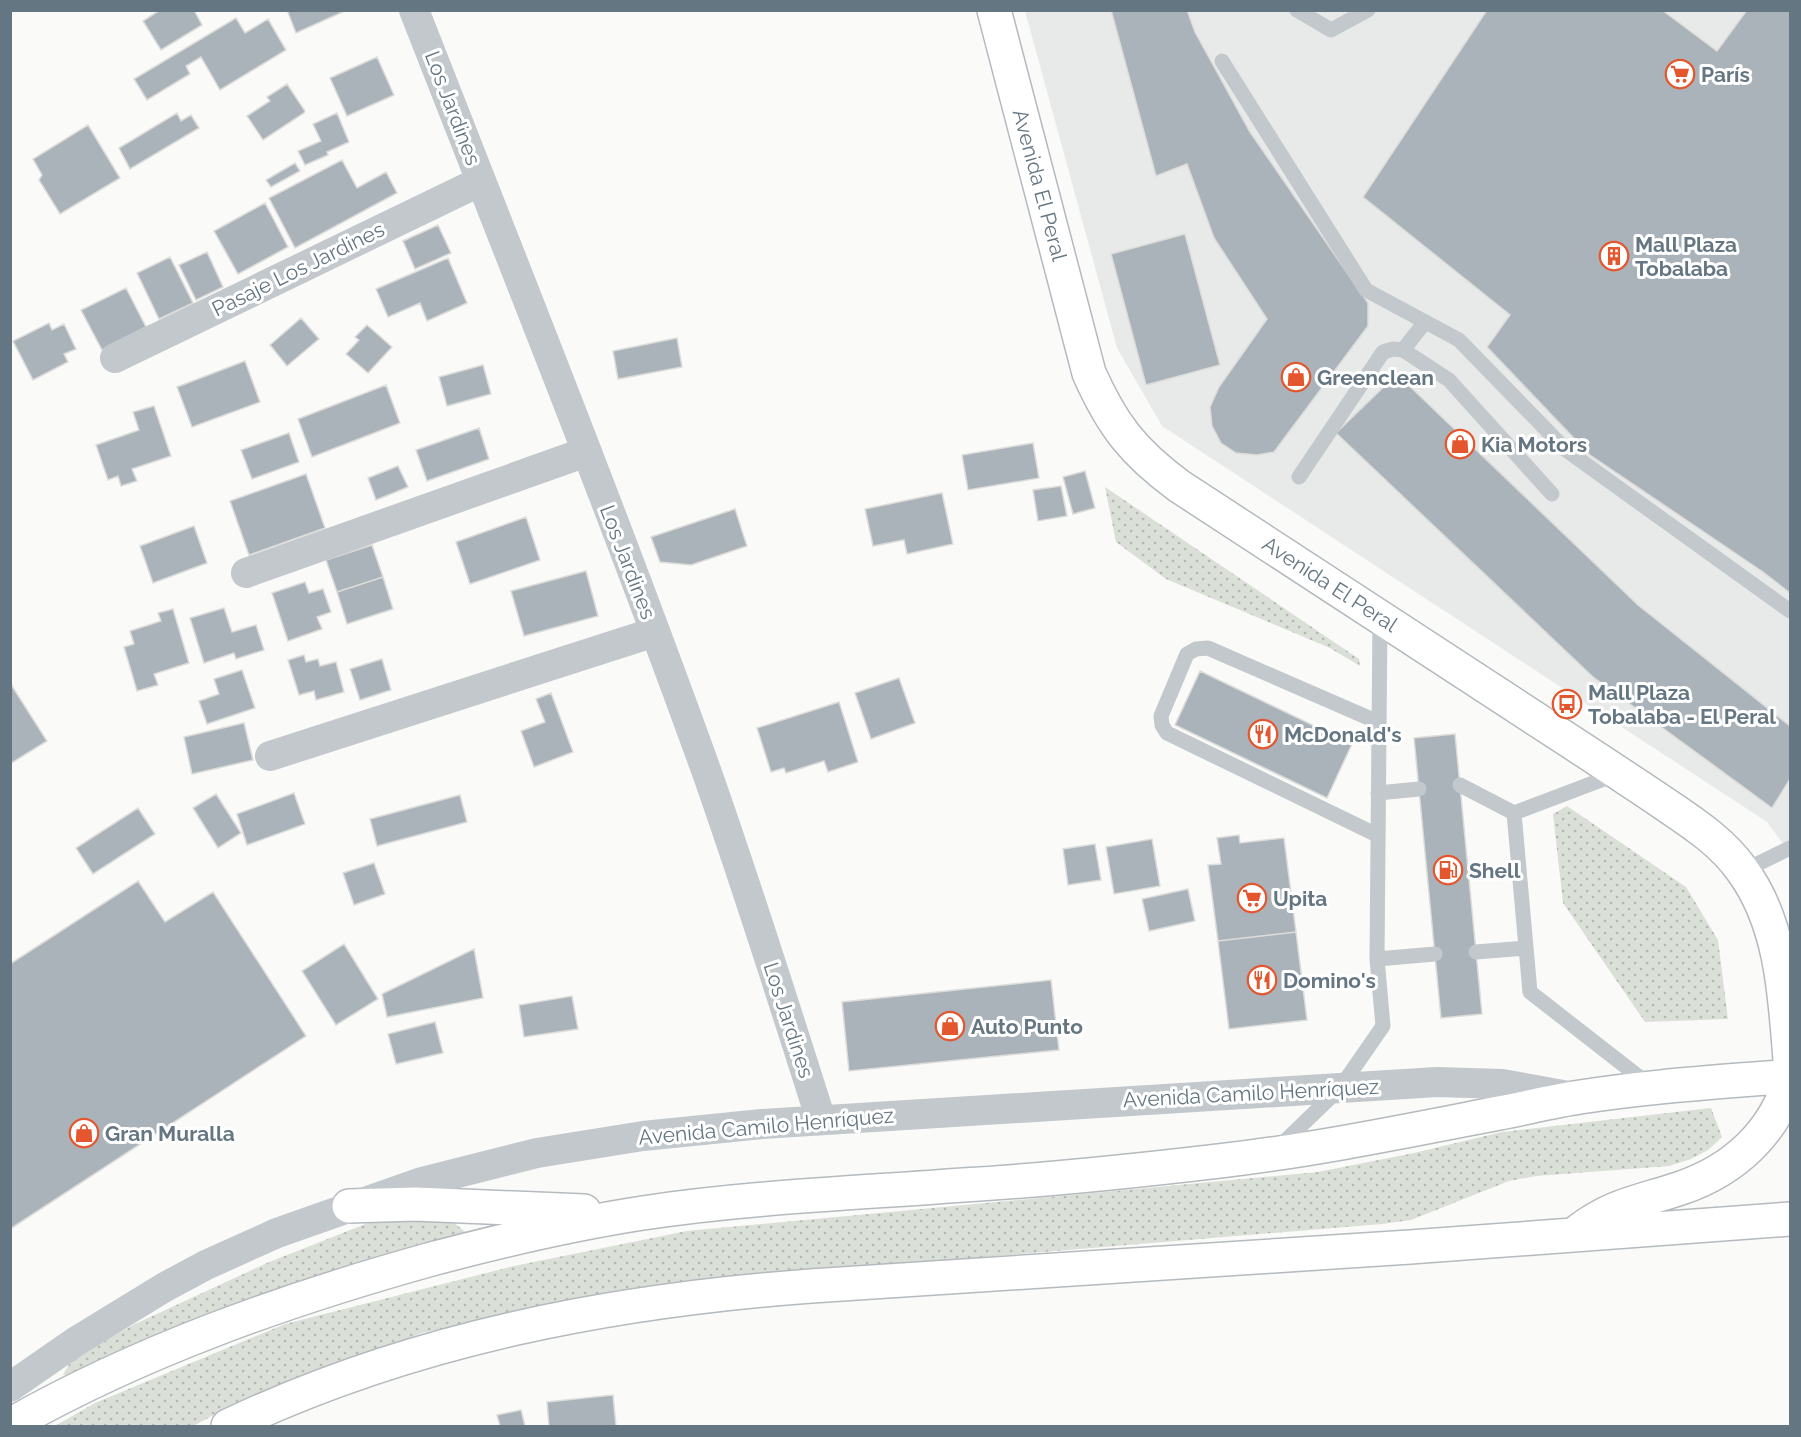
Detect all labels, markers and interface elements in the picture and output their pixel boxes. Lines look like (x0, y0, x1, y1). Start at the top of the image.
street label: Los Jardines (420, 47, 486, 169)
supermarket icon: París (1664, 58, 1696, 90)
place label: París (1701, 62, 1750, 87)
street label: Avenida El Peral (1008, 106, 1072, 264)
street label: Pasaje Los Jardines (208, 216, 388, 322)
place label: Mall Plaza Tobalaba (1635, 232, 1737, 281)
building icon: Mall Plaza Tobalaba (1598, 240, 1630, 272)
shop icon: Greenclean (1280, 361, 1312, 393)
place label: Greenclean (1317, 365, 1434, 390)
shop icon: Kia Motors (1444, 428, 1476, 460)
place label: Kia Motors (1481, 432, 1587, 457)
street label: Los Jardines (595, 501, 661, 623)
street label: Avenida El Peral (1258, 531, 1403, 637)
place label: Mall Plaza Tobalaba - El Peral (1588, 680, 1776, 729)
bus stop icon: Mall Plaza Tobalaba - El Peral (1551, 688, 1583, 720)
restaurant icon: McDonald's (1247, 718, 1279, 750)
place label: McDonald's (1284, 722, 1402, 747)
fuel station icon: Shell (1432, 854, 1464, 886)
place label: Shell (1469, 858, 1521, 883)
supermarket icon: Upita (1236, 882, 1268, 914)
place label: Upita (1273, 886, 1327, 911)
street label: Los Jardines (759, 959, 819, 1081)
restaurant icon: Domino's (1246, 964, 1278, 996)
place label: Domino's (1283, 968, 1376, 993)
shop icon: Auto Punto (934, 1010, 966, 1042)
place label: Auto Punto (971, 1014, 1083, 1039)
street label: Avenida Camilo Henríquez (1122, 1074, 1380, 1112)
street label: Avenida Camilo Henríquez (637, 1102, 895, 1150)
shop icon: Gran Muralla (68, 1117, 100, 1149)
place label: Gran Muralla (105, 1121, 235, 1146)

